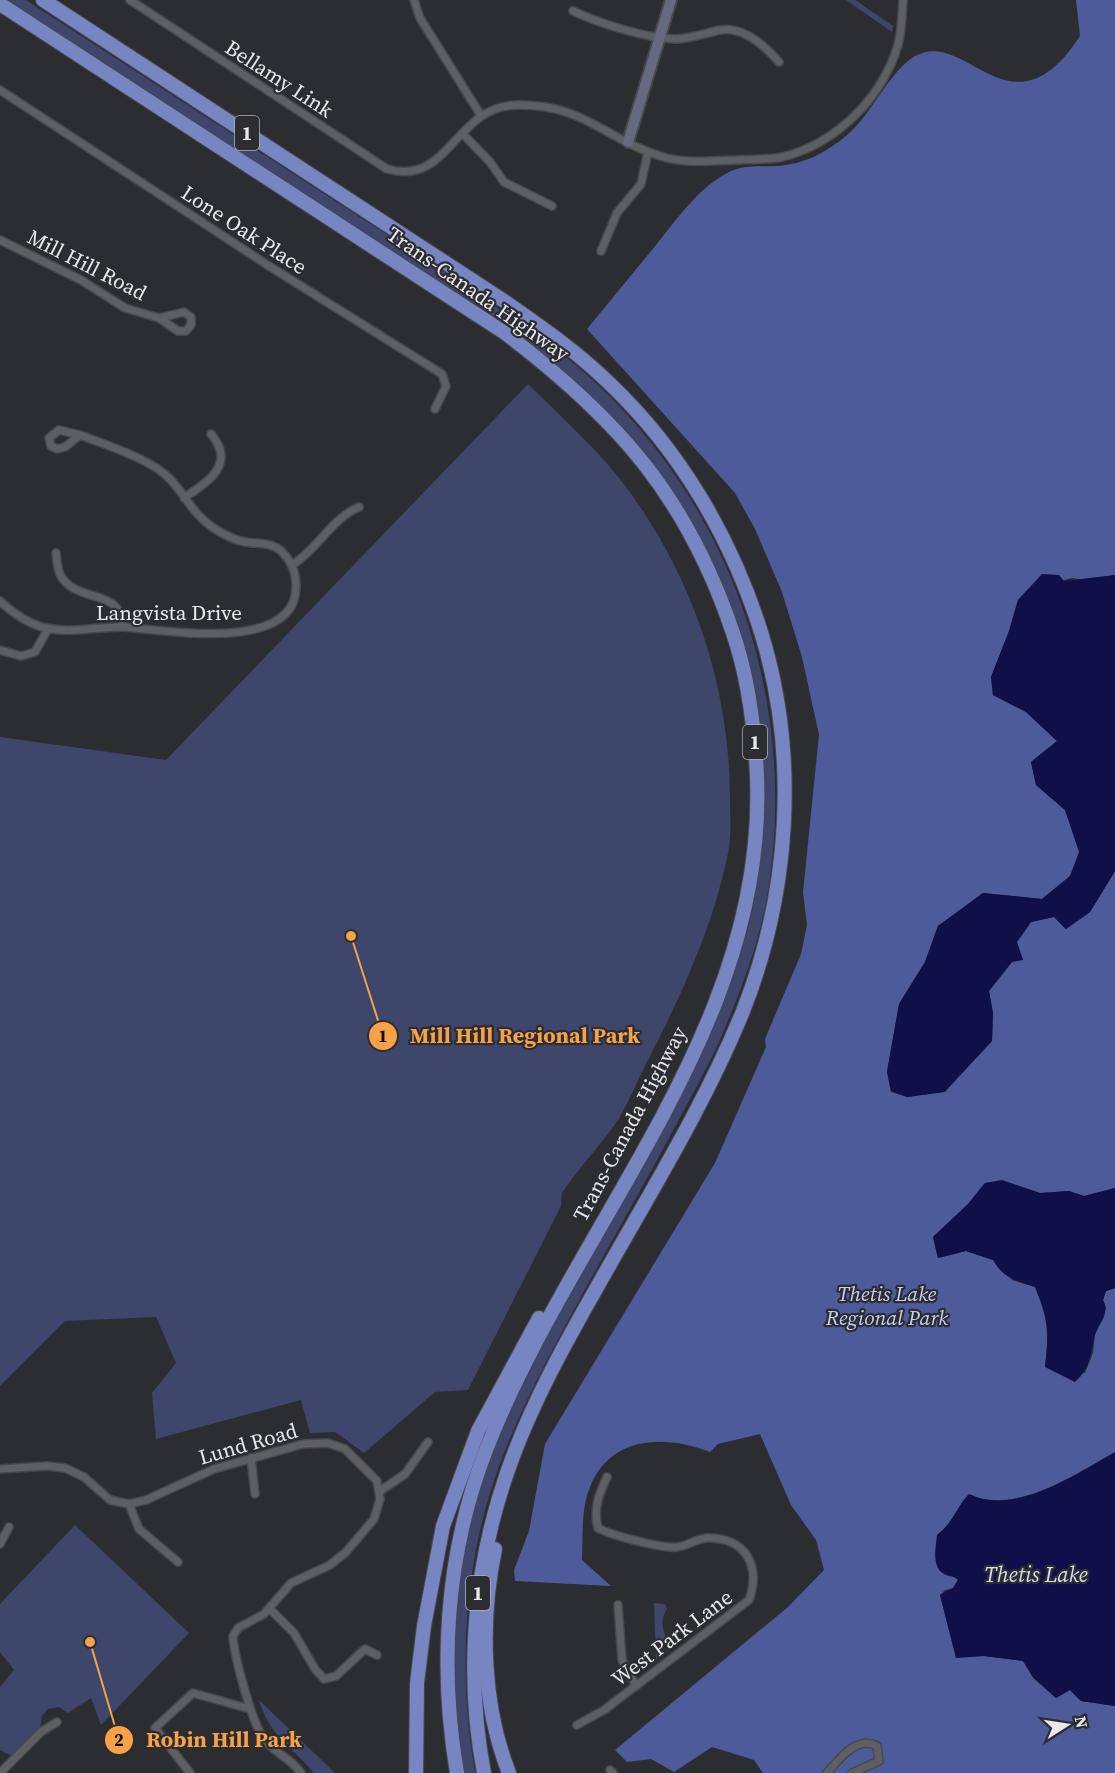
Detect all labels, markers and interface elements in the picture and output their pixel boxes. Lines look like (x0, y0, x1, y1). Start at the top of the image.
street label: Bellamy Link (220, 33, 339, 125)
road number: 1 (235, 116, 259, 150)
street label: Lone Oak Place (176, 178, 313, 281)
street label: Trans-Canada Highway (381, 220, 576, 368)
street label: Mill Hill Road (23, 222, 152, 307)
street label: Langvista Drive (96, 598, 242, 627)
road number: 1 (743, 725, 767, 759)
callout: Mill Hill Regional Park (368, 1016, 652, 1056)
text: Mill Hill Regional Park (410, 1020, 641, 1050)
street label: Trans-Canada Highway (566, 1021, 693, 1226)
text: 1 (378, 1023, 388, 1048)
park label: Thetis Lake Regional Park (825, 1279, 948, 1332)
street label: Lund Road (195, 1416, 301, 1471)
water label: Thetis Lake (984, 1559, 1088, 1589)
road number: 1 (466, 1576, 490, 1610)
street label: West Park Lane (605, 1582, 738, 1693)
north arrow (1037, 1695, 1097, 1755)
text: N (1070, 1714, 1094, 1730)
callout: Robin Hill Park (104, 1720, 314, 1760)
text: Robin Hill Park (146, 1724, 303, 1754)
text: 2 (114, 1727, 124, 1752)

